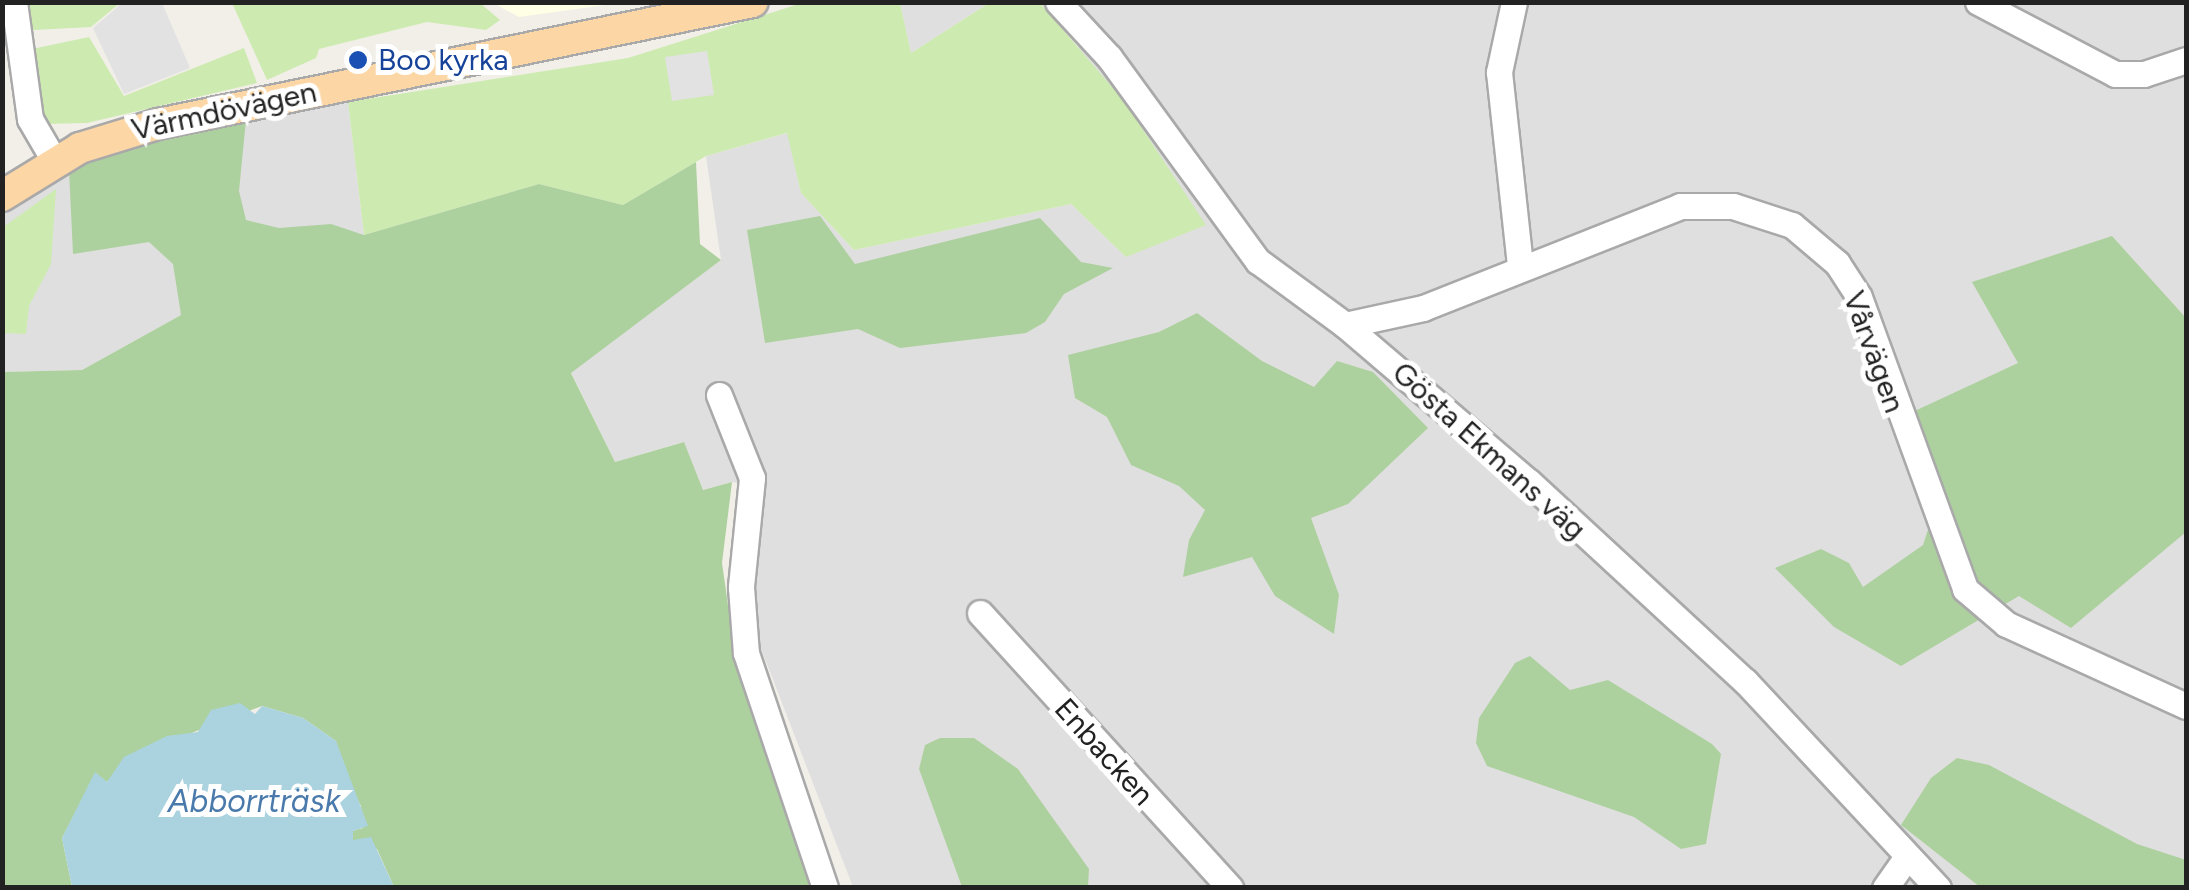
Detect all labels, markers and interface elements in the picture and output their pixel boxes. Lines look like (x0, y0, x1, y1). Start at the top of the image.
place label: Boo kyrka (378, 42, 509, 78)
marker: Boo kyrka (347, 49, 369, 71)
street label: Värmdövägen (128, 74, 320, 148)
street label: Vårvägen (1835, 286, 1913, 418)
street label: Gösta Ekmans väg (1385, 355, 1593, 547)
street label: Enbacken (1047, 691, 1161, 813)
water label: Abborrträsk (168, 782, 340, 820)

